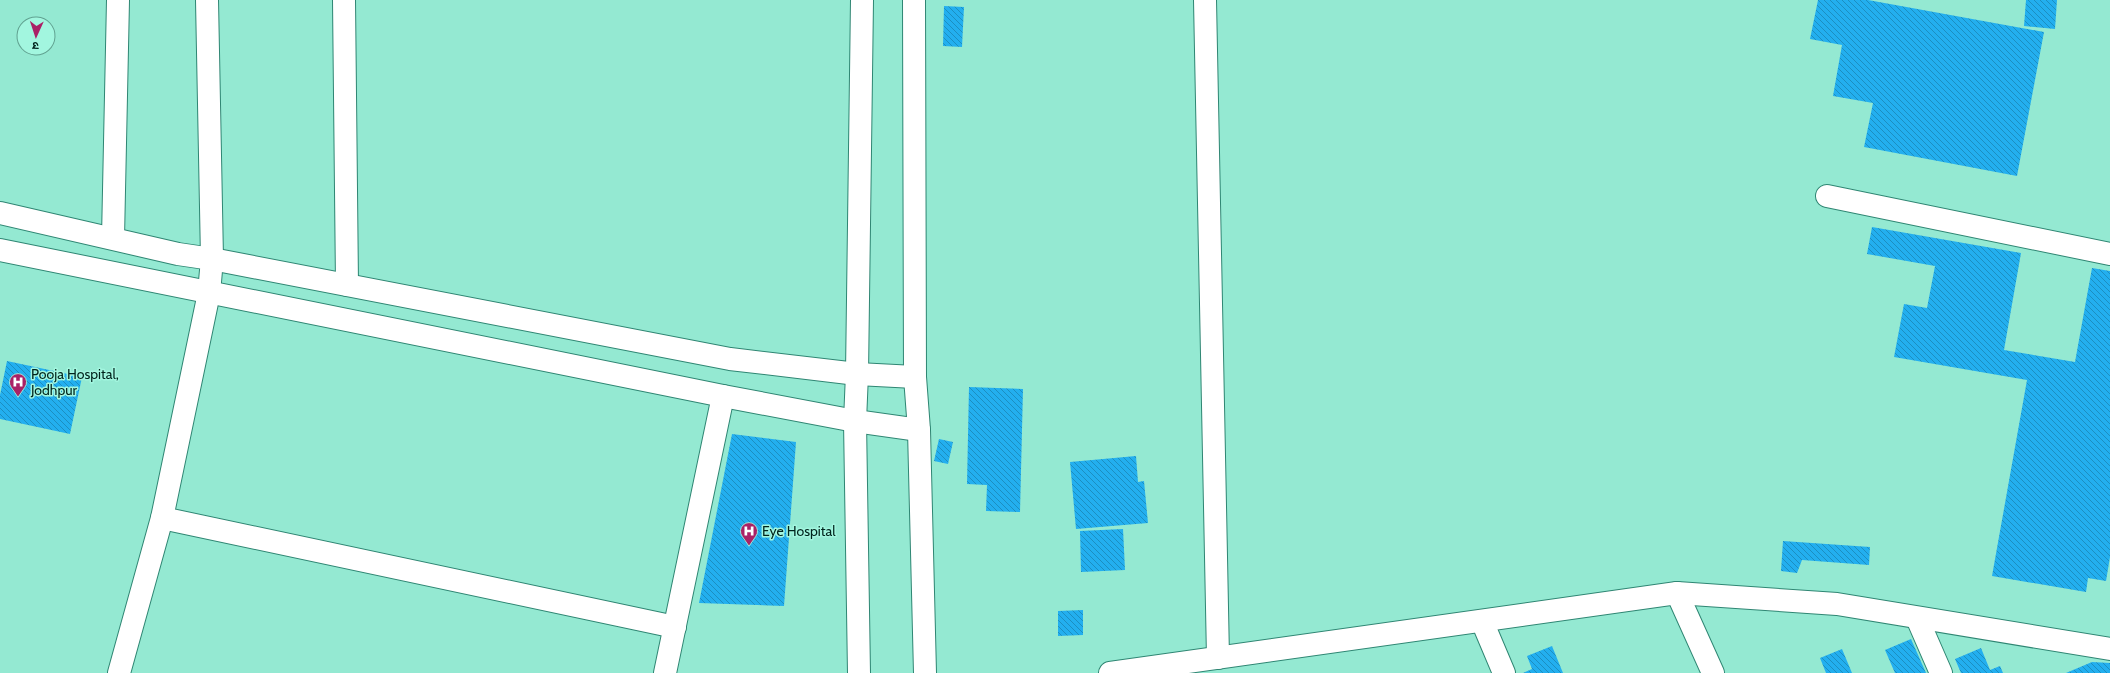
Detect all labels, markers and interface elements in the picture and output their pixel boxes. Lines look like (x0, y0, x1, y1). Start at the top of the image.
north arrow (16, 16, 56, 56)
text: उ (31, 39, 39, 53)
place label: Pooja Hospital, Jodhpur (30, 365, 119, 399)
hospital icon: Pooja Hospital, Jodhpur (8, 372, 28, 397)
hospital icon: Eye Hospital (739, 521, 759, 546)
place label: Eye Hospital (762, 522, 836, 540)

